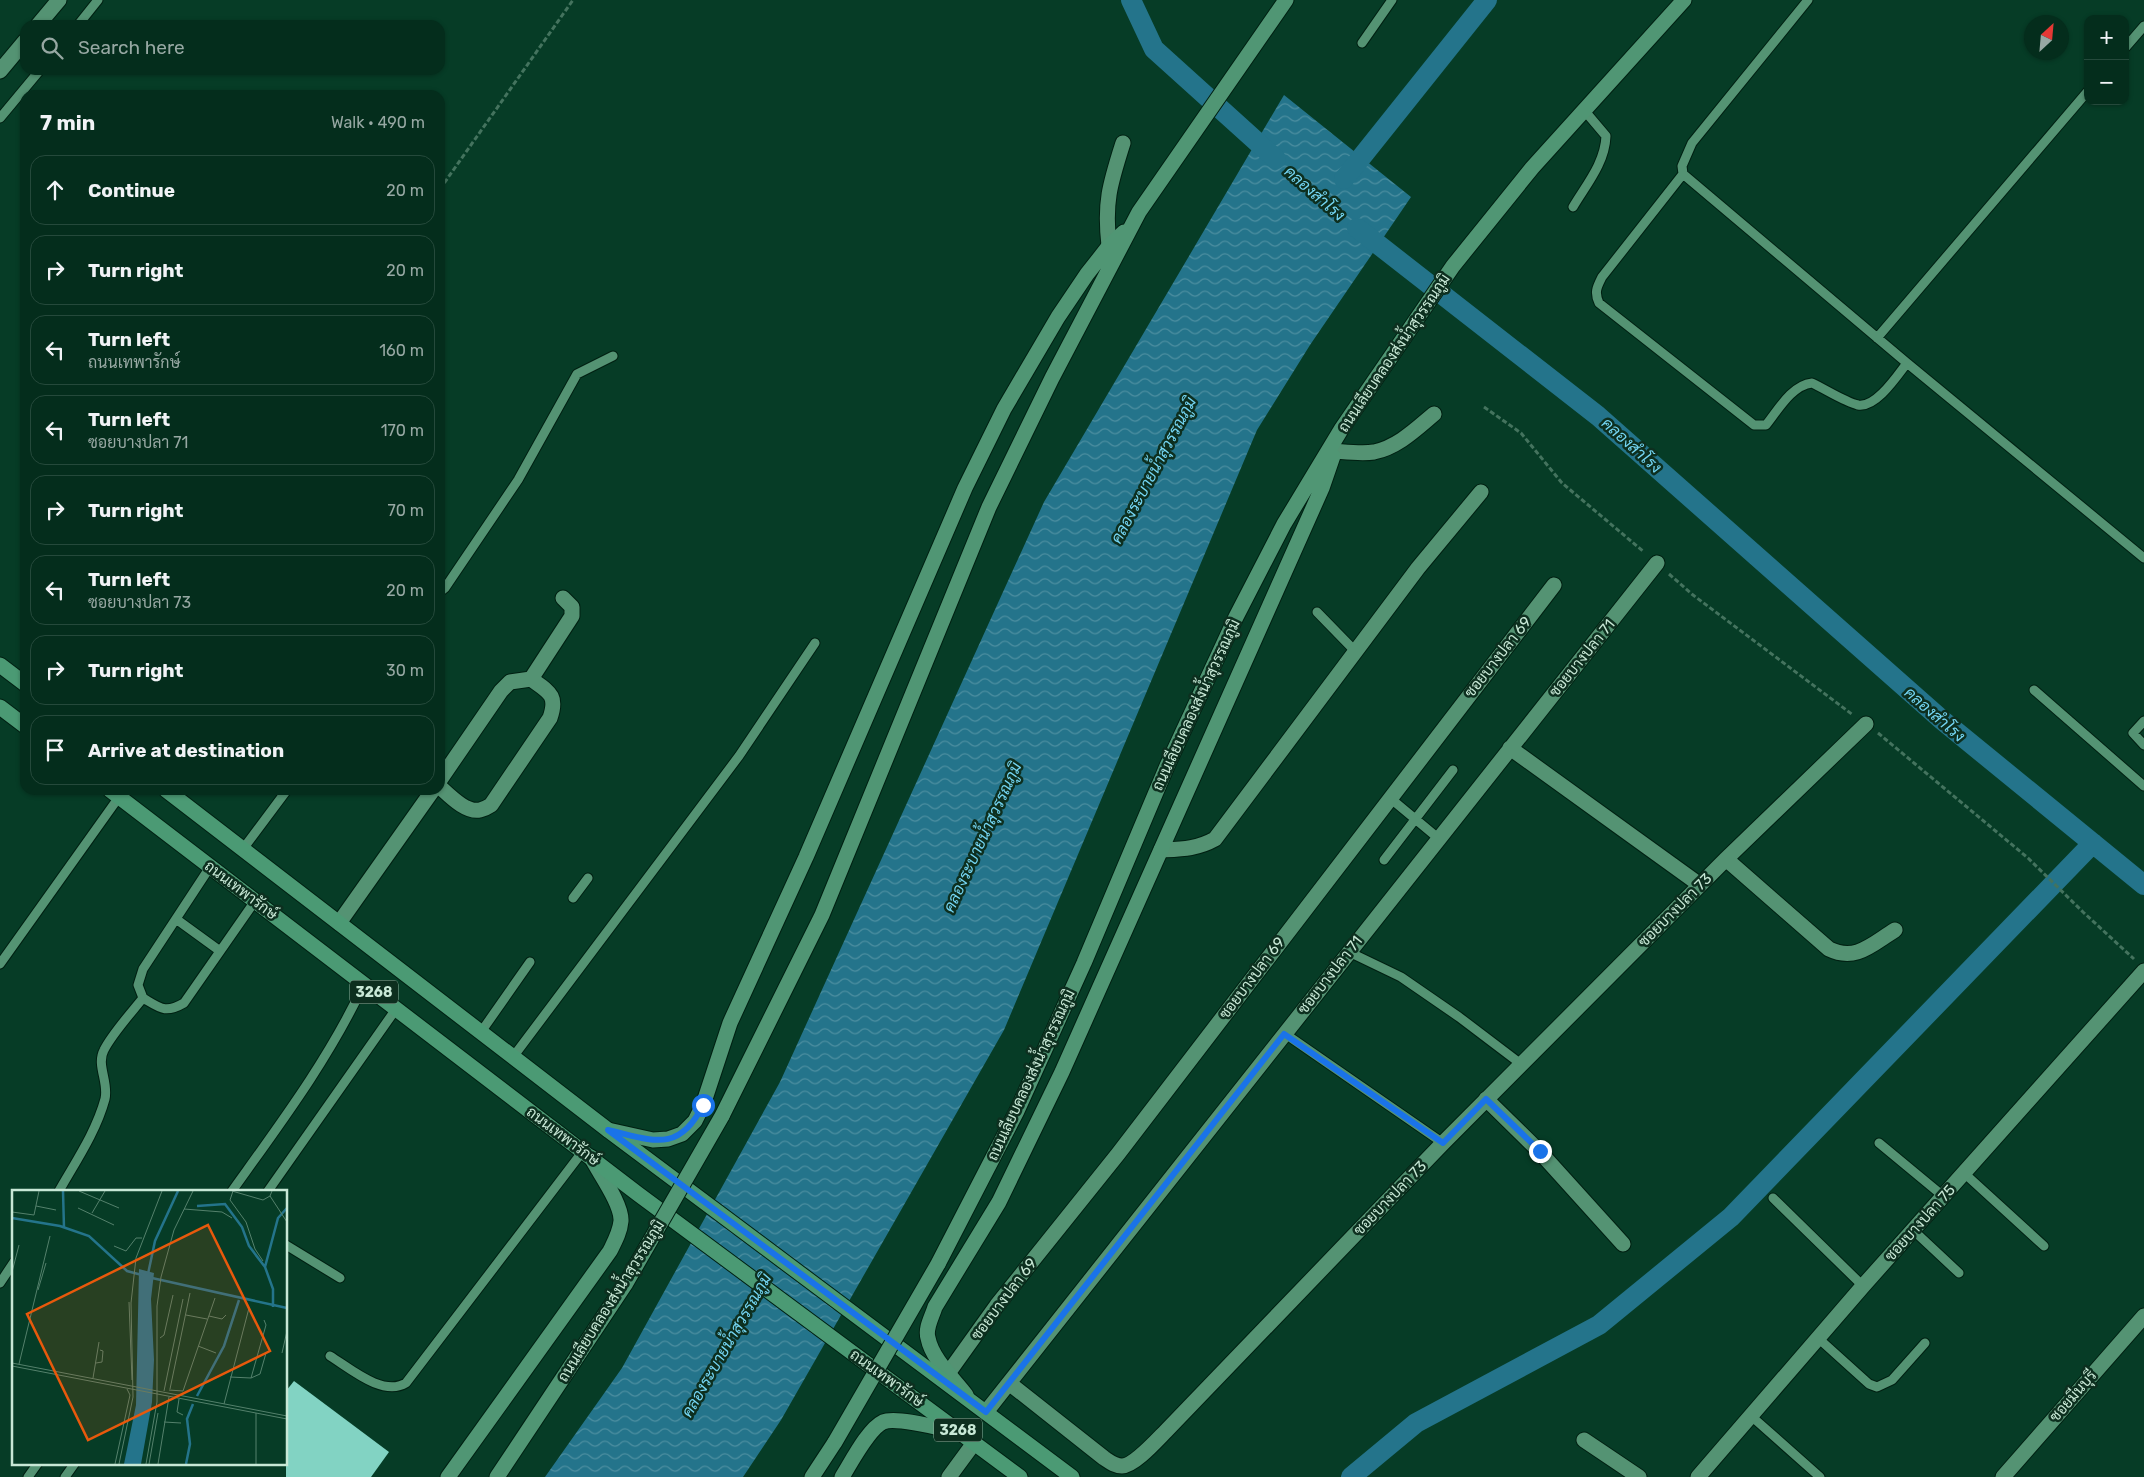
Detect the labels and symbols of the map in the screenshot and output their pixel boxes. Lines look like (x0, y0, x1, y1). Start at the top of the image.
north arrow (2024, 15, 2069, 60)
water label: คลองสำโรง (1281, 161, 1350, 225)
street label: ถนนเลียบคลองส่งน้ำสุวรรณภูมิ (1331, 268, 1455, 437)
water label: คลองระบายน้ำสุวรรณภูมิ (1102, 391, 1202, 548)
water label: คลองสำโรง (1598, 412, 1667, 477)
street label: ซอยบางปลา 69 (1461, 613, 1535, 701)
street label: ถนนเลียบคลองส่งน้ำสุวรรณภูมิ (1145, 615, 1245, 794)
street label: ซอยบางปลา 71 (1545, 616, 1619, 700)
water label: คลองสำโรง (1901, 682, 1970, 746)
water label: คลองระบายน้ำสุวรรณภูมิ (935, 756, 1028, 916)
street label: ถนนเทพารักษ์ (201, 856, 282, 924)
street label: ซอยบางปลา 73 (1634, 869, 1716, 951)
street label: ซอยบางปลา 71 (1294, 932, 1366, 1018)
street label: ซอยบางปลา 69 (1215, 933, 1289, 1022)
road number: 3268 (350, 980, 398, 1004)
street label: ถนนเลียบคลองส่งน้ำสุวรรณภูมิ (980, 985, 1080, 1164)
route start (692, 1094, 715, 1117)
street label: ถนนเทพารักษ์ (523, 1102, 604, 1170)
route end (1529, 1140, 1552, 1163)
street label: ซอยบางปลา 73 (1350, 1157, 1430, 1239)
street label: ซอยบางปลา 75 (1881, 1181, 1959, 1265)
inset map (12, 1190, 288, 1464)
street label: ถนนเลียบคลองส่งน้ำสุวรรณภูมิ (550, 1215, 670, 1386)
street label: ซอยบางปลา 69 (967, 1254, 1041, 1343)
water label: คลองระบายน้ำสุวรรณภูมิ (673, 1267, 778, 1422)
street label: ถนนเทพารักษ์ (847, 1344, 929, 1411)
street label: ซอยมีนบุรี (2045, 1366, 2102, 1427)
road number: 3268 (934, 1418, 982, 1442)

